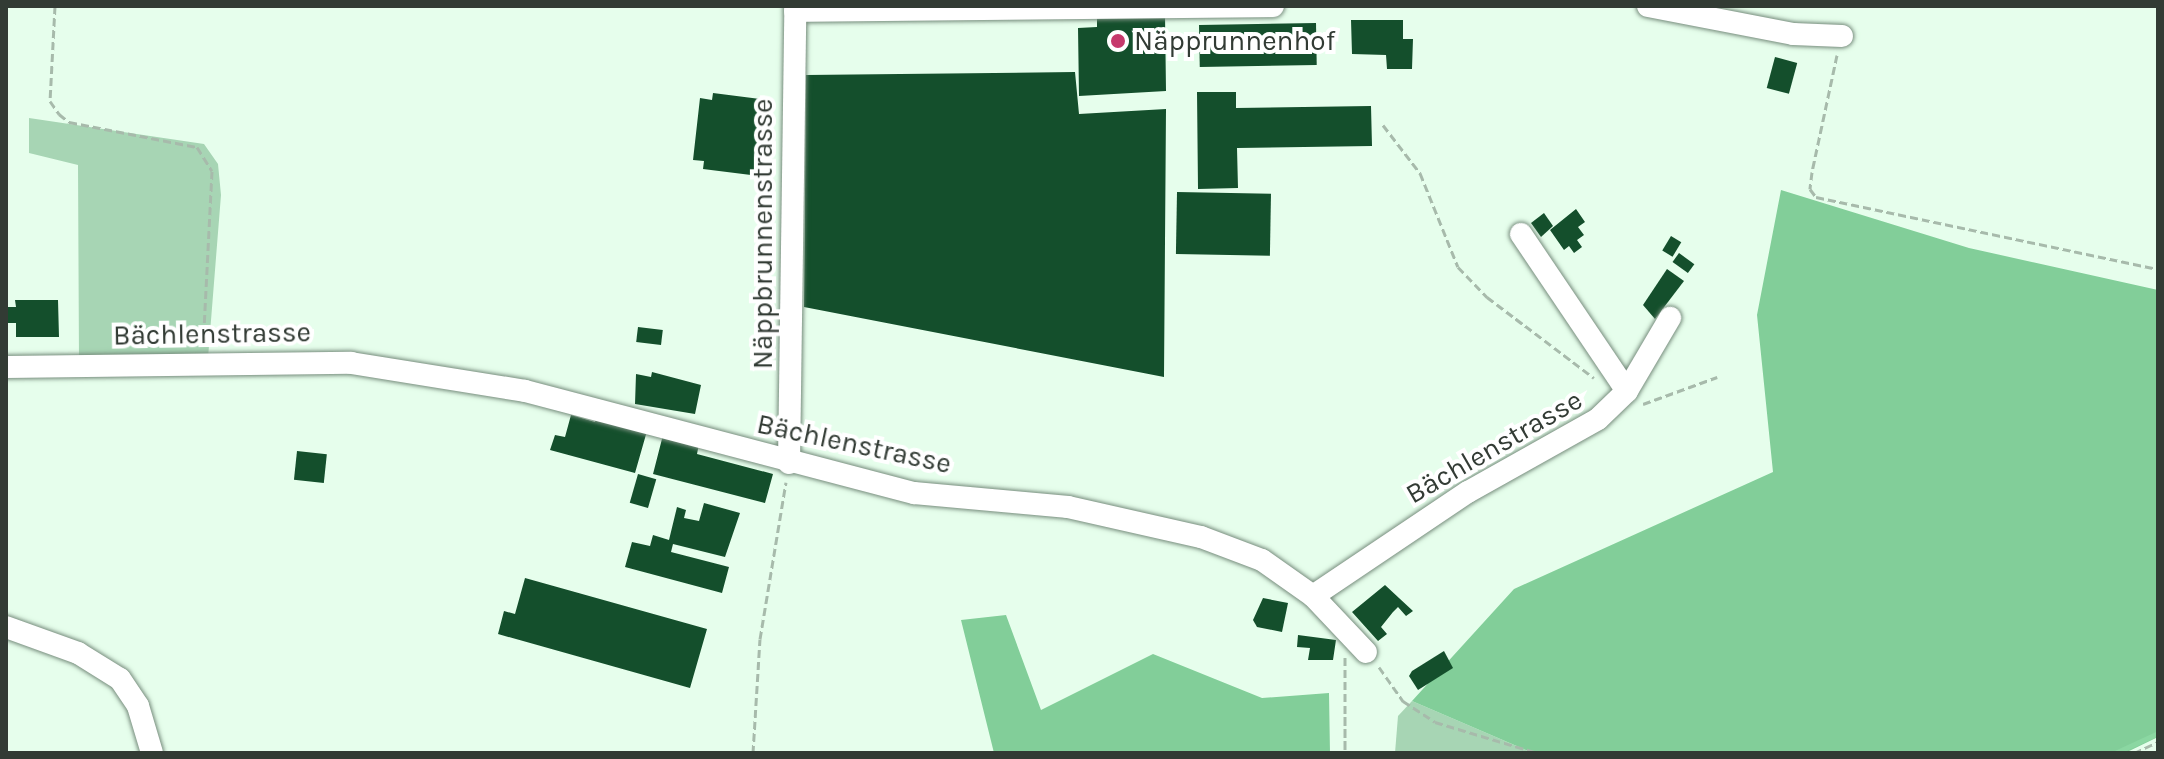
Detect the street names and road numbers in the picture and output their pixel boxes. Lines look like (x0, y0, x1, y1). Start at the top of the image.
street label: Näppbrunnenstrasse (746, 99, 780, 369)
street label: Bächlenstrasse (113, 315, 311, 353)
street label: Bächlenstrasse (1400, 383, 1588, 511)
street label: Bächlenstrasse (754, 407, 954, 481)

